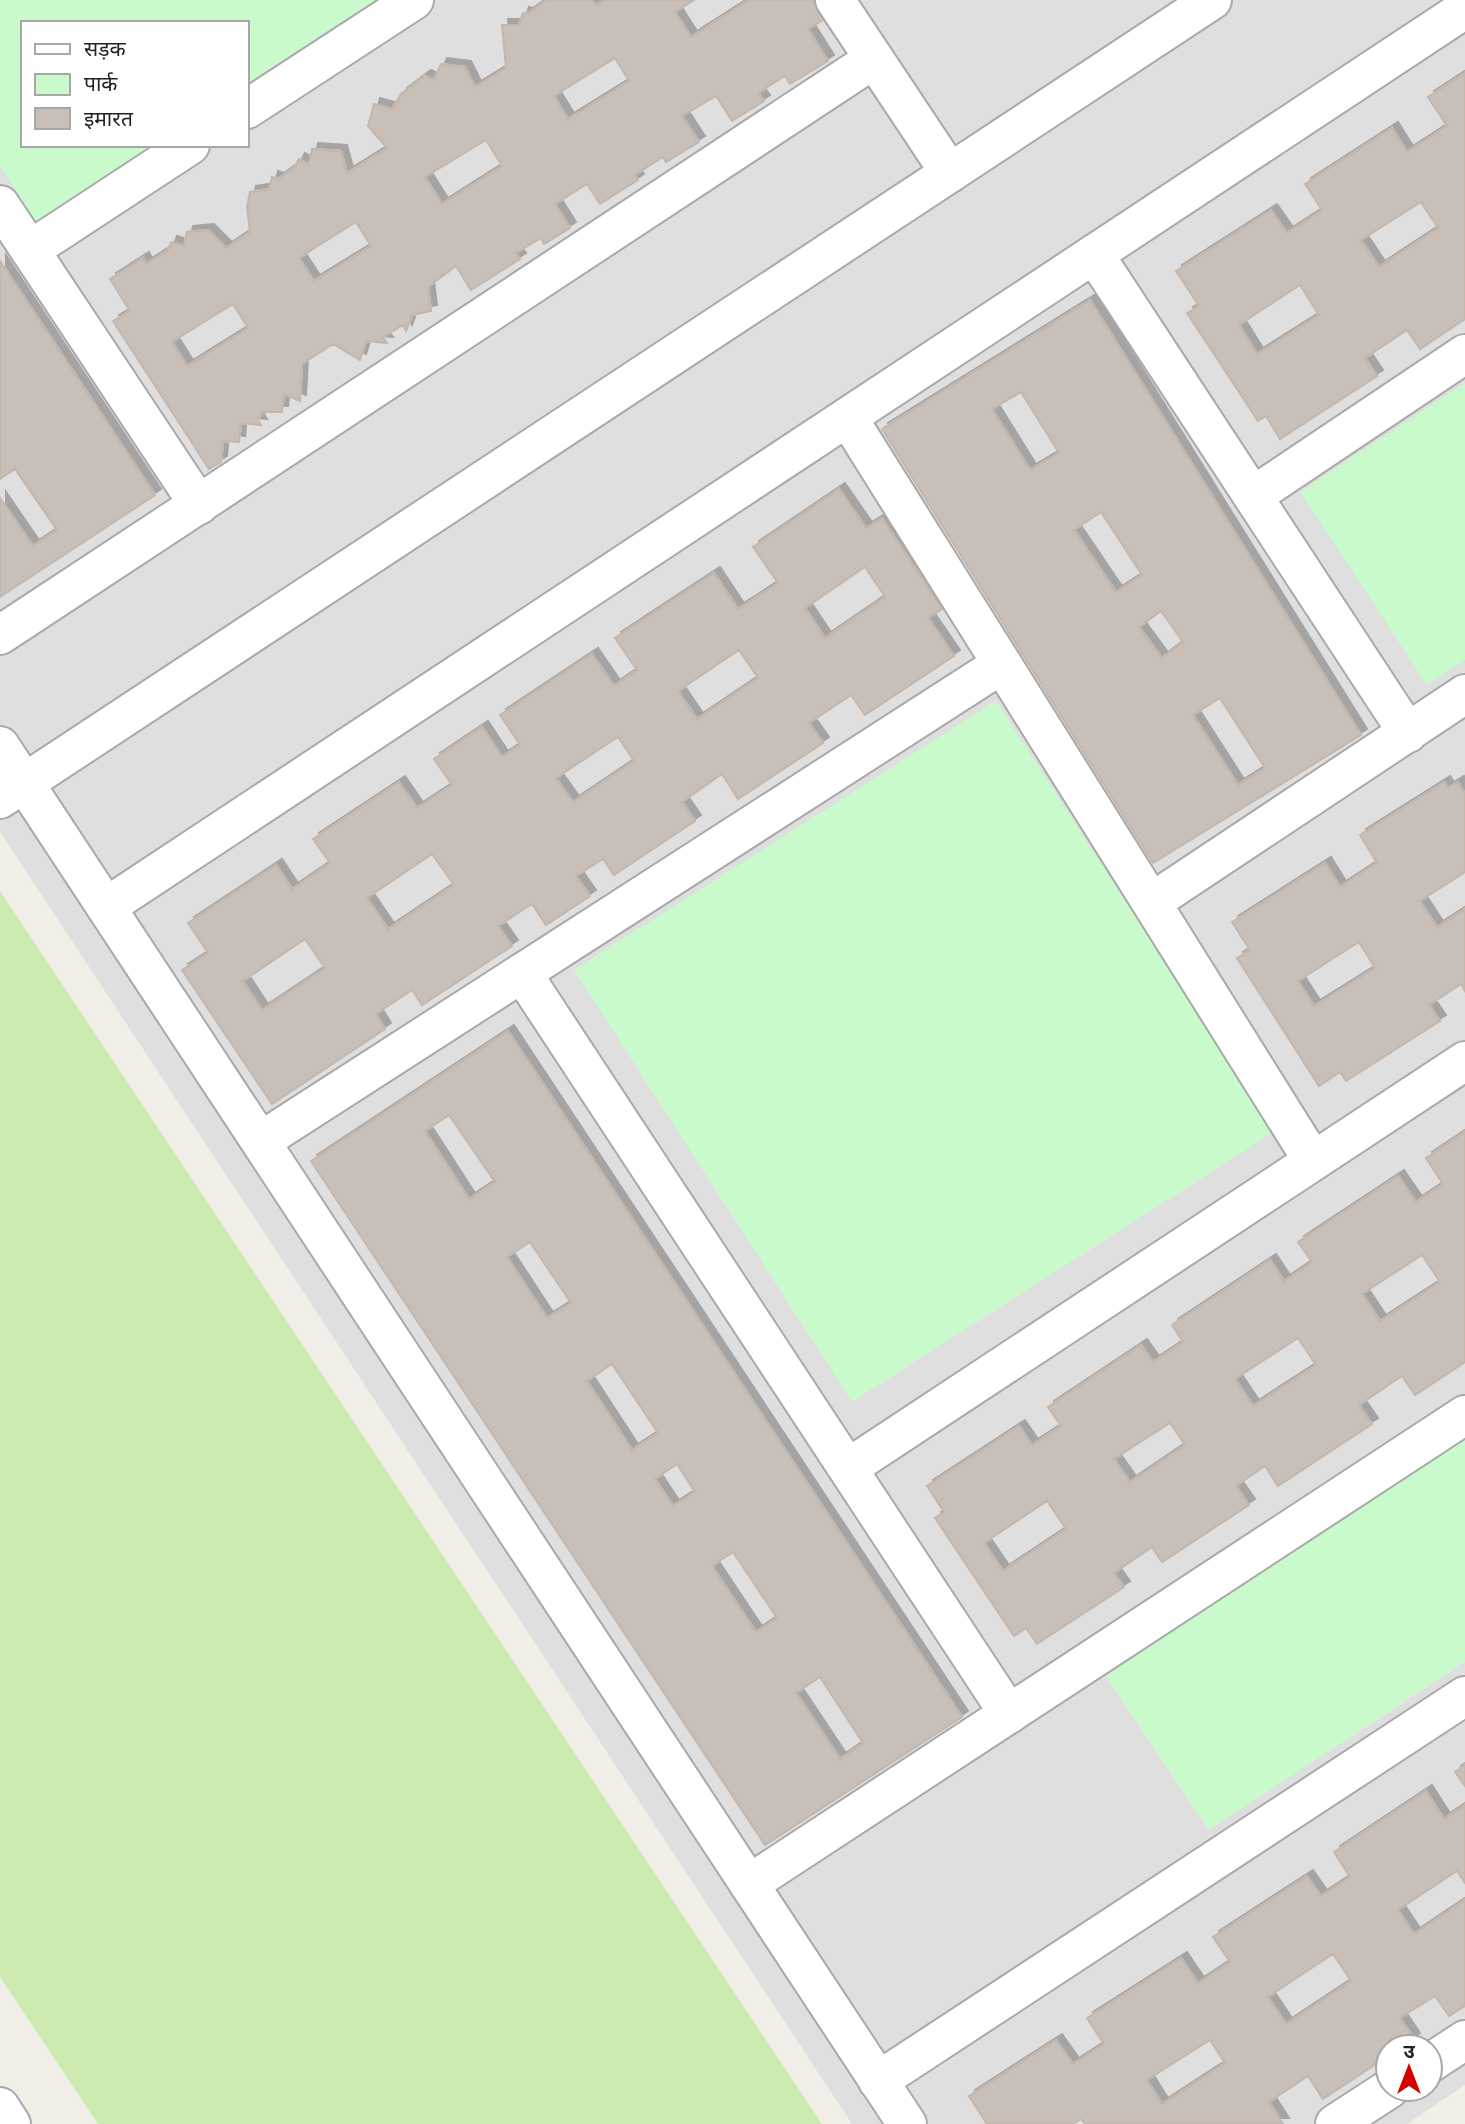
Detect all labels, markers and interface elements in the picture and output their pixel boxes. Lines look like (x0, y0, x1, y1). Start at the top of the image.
legend (21, 21, 248, 147)
text: सड़क (84, 36, 126, 62)
text: पार्क (84, 71, 118, 97)
text: इमारत (84, 106, 134, 132)
north arrow (1374, 2033, 1444, 2103)
text: उ (1403, 2040, 1415, 2063)

